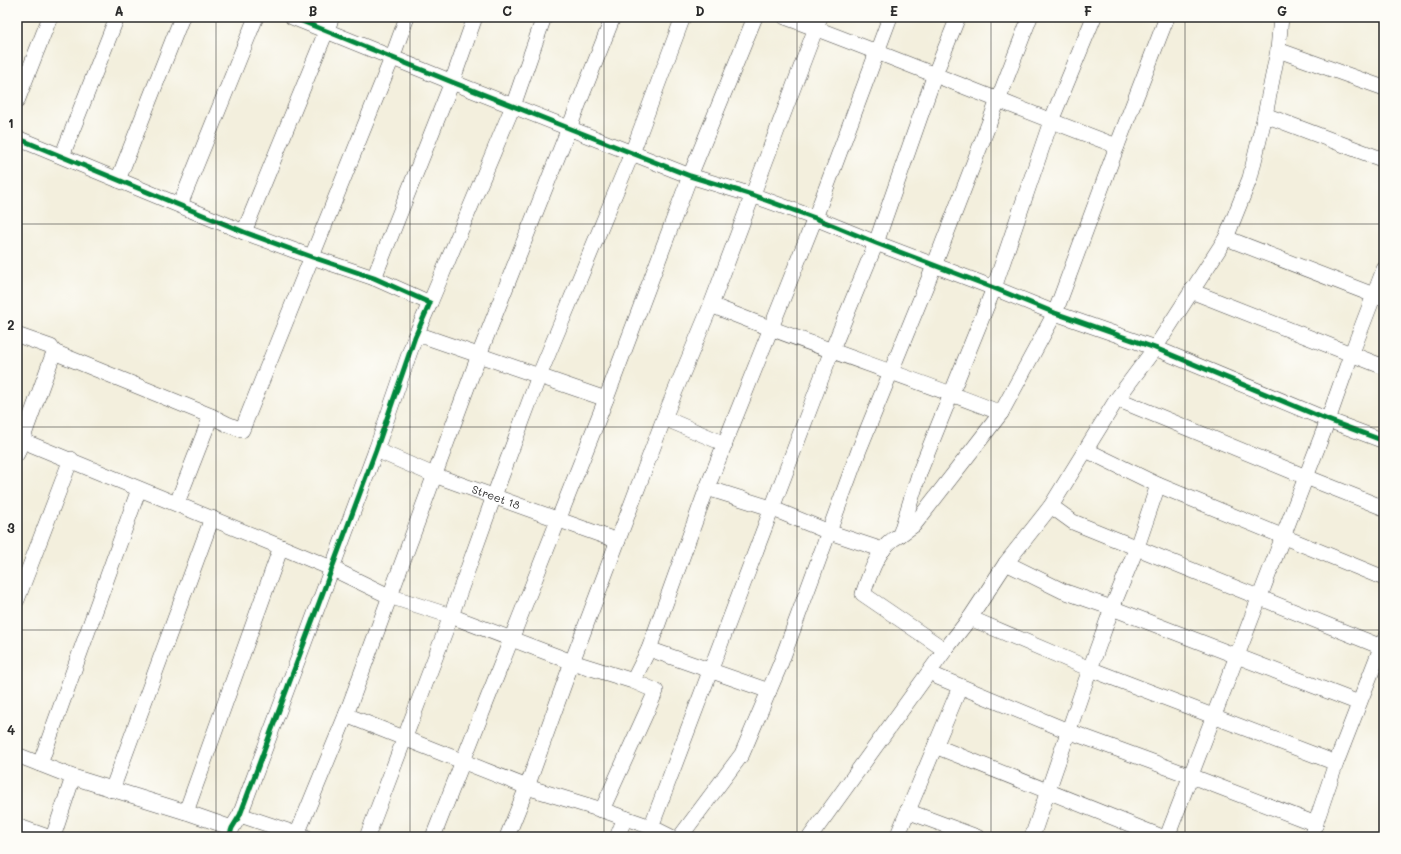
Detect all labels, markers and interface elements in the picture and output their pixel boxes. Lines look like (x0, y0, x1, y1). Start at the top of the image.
text: A (114, 2, 124, 19)
text: B (309, 2, 318, 19)
text: C (502, 2, 512, 19)
text: D (695, 2, 705, 19)
text: E (890, 2, 898, 19)
text: F (1084, 2, 1092, 19)
text: G (1277, 2, 1287, 19)
text: 1 (8, 114, 14, 131)
text: 2 (7, 316, 15, 333)
street label: Street 18 (470, 481, 523, 512)
text: 3 (7, 519, 15, 536)
text: 4 (7, 721, 15, 738)

